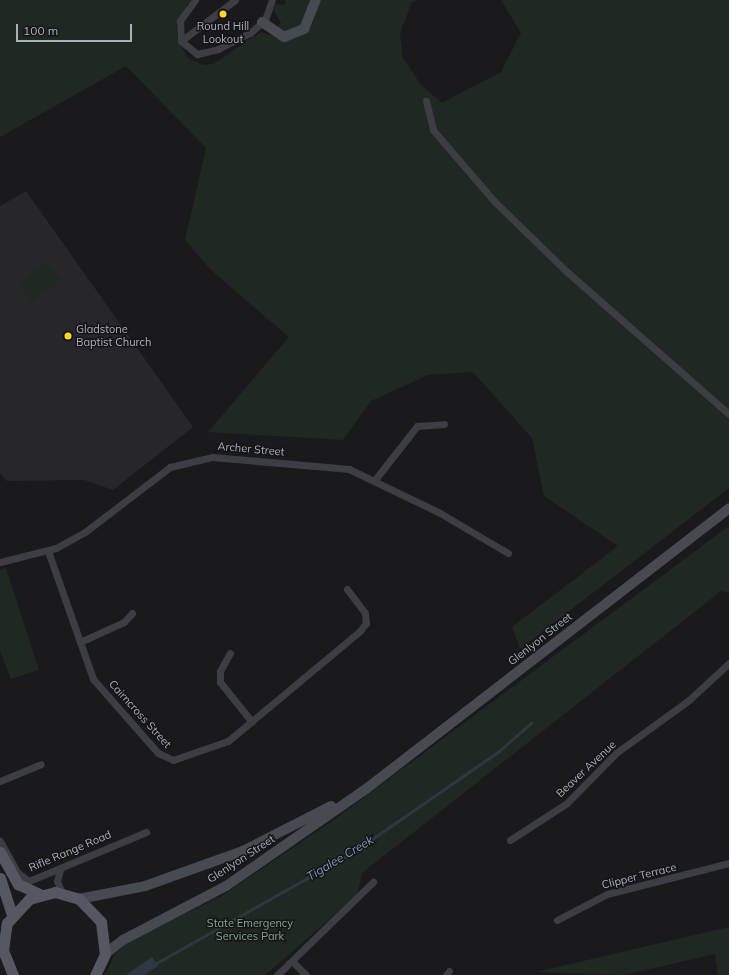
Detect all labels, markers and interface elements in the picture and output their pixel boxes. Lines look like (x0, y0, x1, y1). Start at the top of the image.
marker: Round Hill Lookout (218, 9, 228, 19)
scale bar (18, 16, 134, 42)
place label: Round Hill Lookout (197, 20, 249, 46)
text: 100 m (23, 23, 58, 38)
place label: Gladstone Baptist Church (76, 323, 151, 349)
marker: Gladstone Baptist Church (63, 331, 73, 341)
street label: Archer Street (217, 439, 285, 459)
street label: Glenlyon Street (505, 610, 575, 668)
street label: Cairncross Street (106, 677, 174, 751)
street label: Beaver Avenue (553, 738, 619, 800)
street label: Rifle Range Road (27, 828, 113, 874)
street label: Glenlyon Street (205, 832, 277, 886)
water label: Tigalee Creek (304, 832, 376, 884)
street label: Clipper Terrace (600, 860, 678, 892)
park label: State Emergency Services Park (207, 917, 293, 943)

